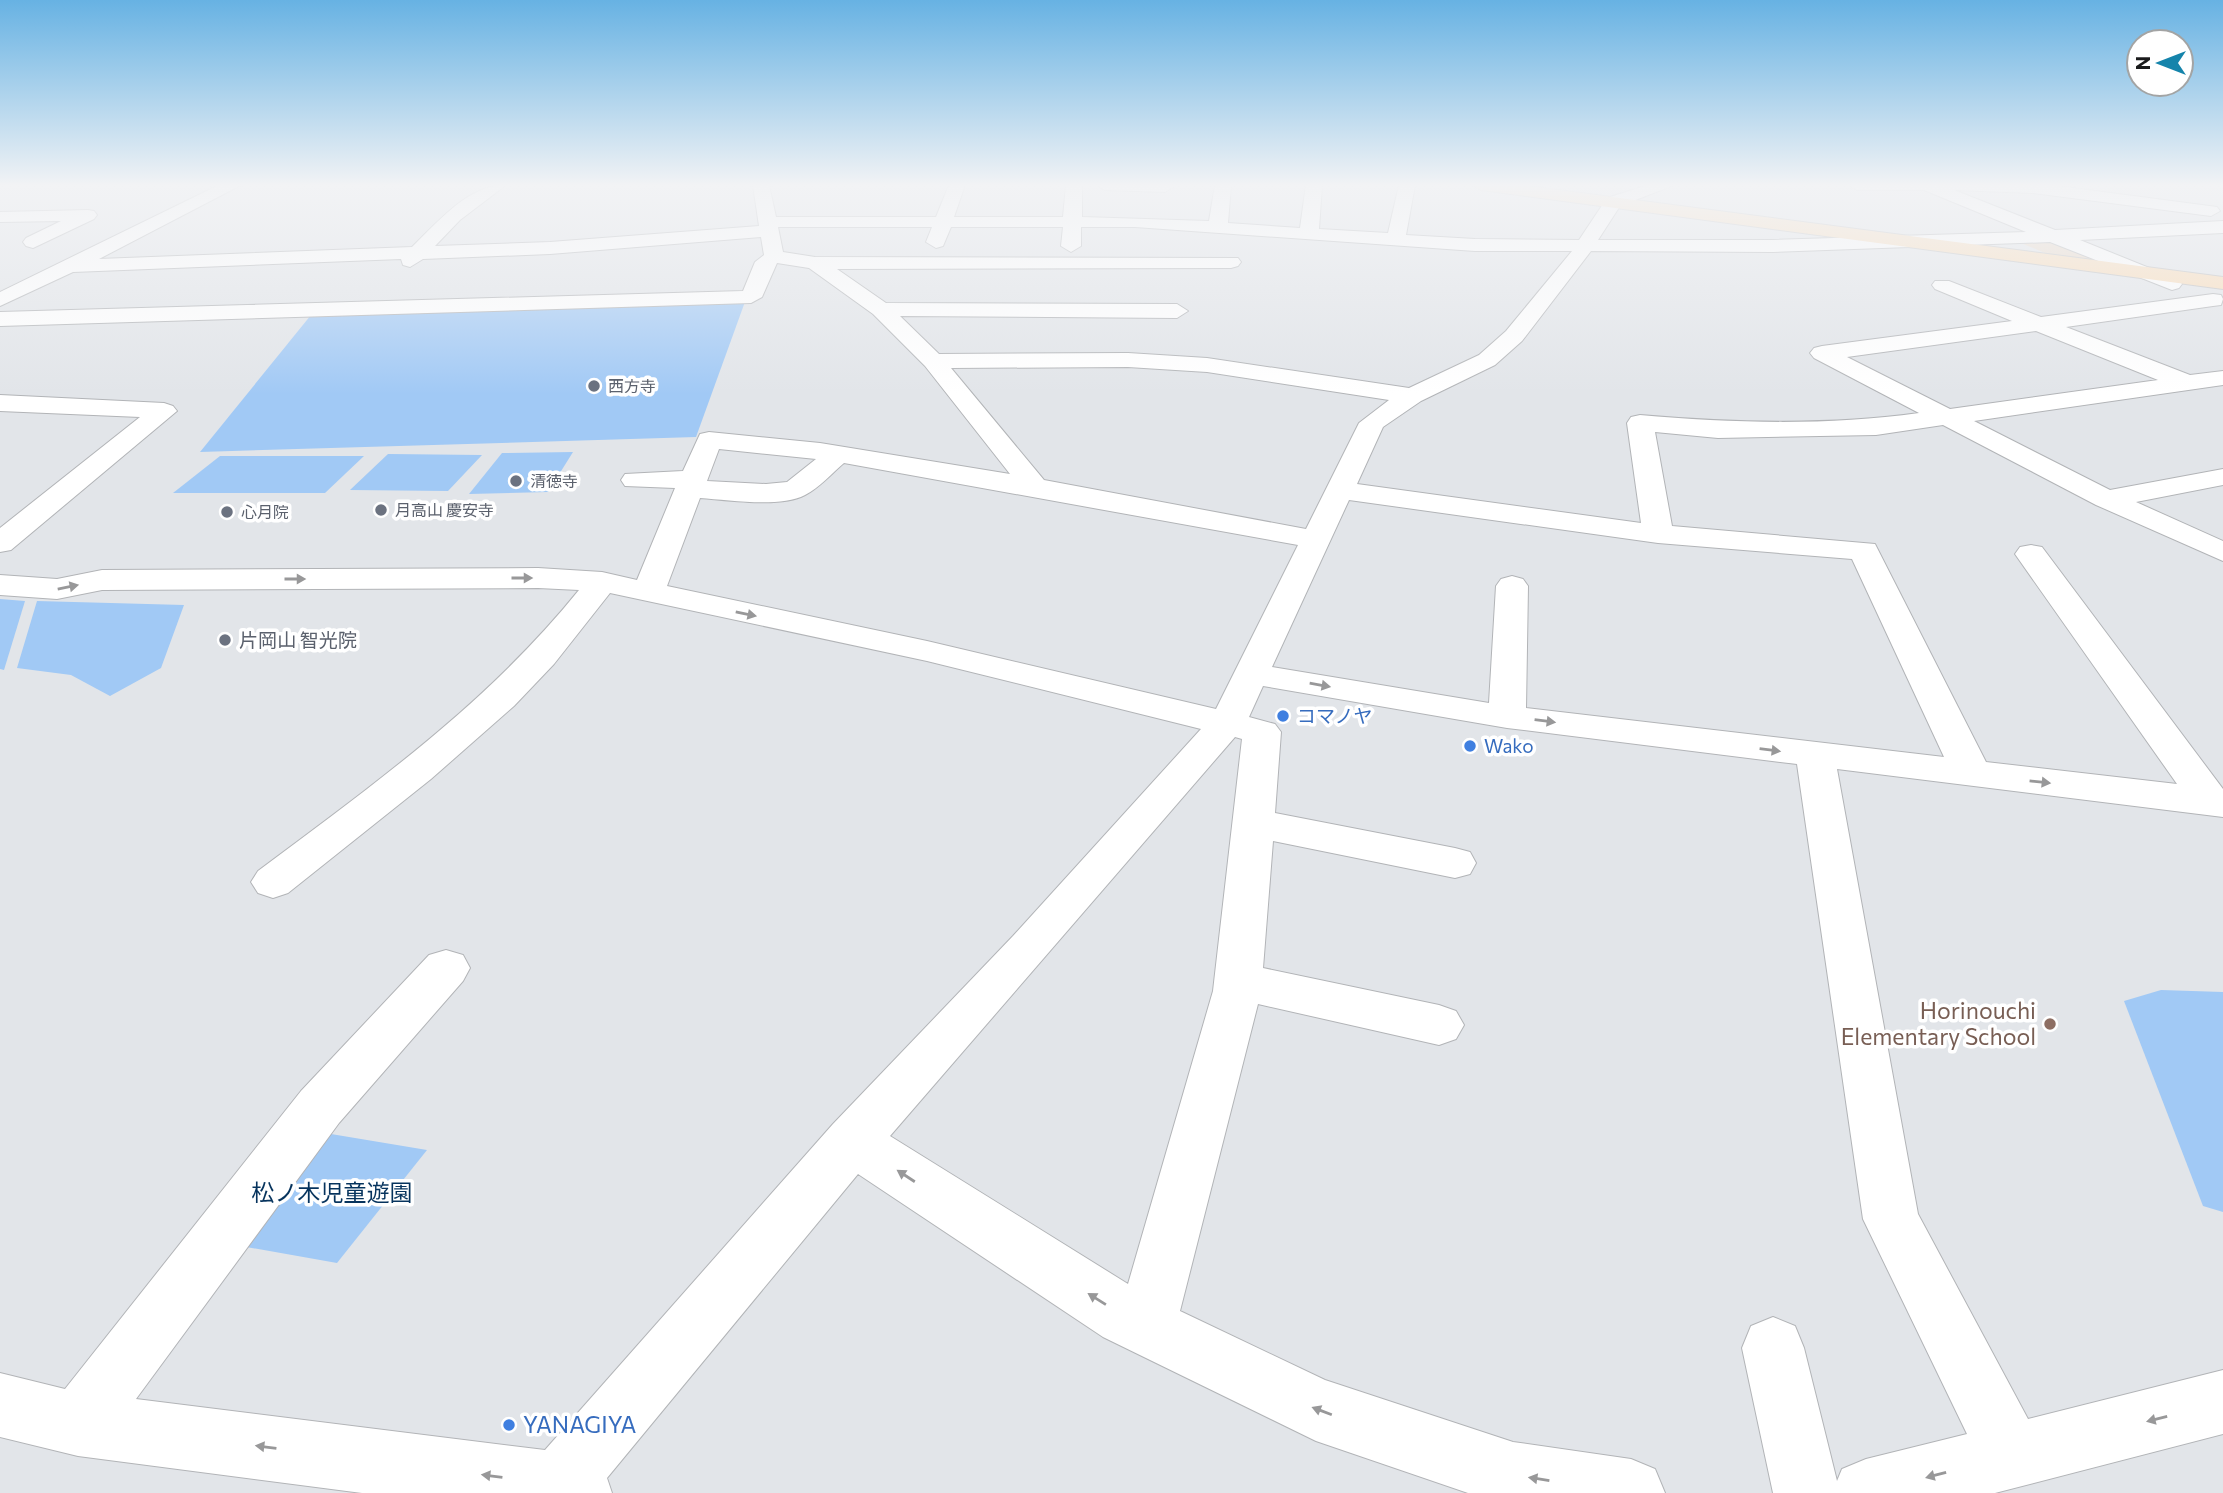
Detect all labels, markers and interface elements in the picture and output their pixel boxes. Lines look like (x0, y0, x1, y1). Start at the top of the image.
north arrow (2125, 28, 2195, 98)
text: N (2131, 56, 2154, 70)
place label: 西方寺 (608, 376, 656, 395)
marker: 西方寺 (586, 378, 602, 394)
place label: 清徳寺 (530, 471, 578, 490)
marker: 清徳寺 (508, 473, 524, 489)
place label: 月高山 慶安寺 (395, 500, 494, 519)
place label: 心月院 (241, 502, 289, 521)
marker: 月高山 慶安寺 (373, 502, 389, 518)
marker: 心月院 (219, 504, 235, 520)
one-way arrow (511, 572, 533, 584)
one-way arrow (284, 573, 306, 585)
one-way arrow (57, 581, 79, 592)
one-way arrow (735, 608, 757, 619)
place label: 片岡山 智光院 (239, 628, 357, 651)
marker: 片岡山 智光院 (217, 632, 233, 648)
one-way arrow (1309, 680, 1331, 691)
place label: コマノヤ (1297, 704, 1372, 727)
marker: コマノヤ (1275, 708, 1291, 724)
one-way arrow (1534, 716, 1556, 727)
place label: Wako (1484, 734, 1534, 757)
marker: Wako (1462, 738, 1478, 754)
one-way arrow (1760, 745, 1782, 756)
one-way arrow (2029, 776, 2051, 787)
place label: Horinouchi Elementary School (1841, 996, 2036, 1050)
marker: Horinouchi Elementary School (2042, 1016, 2058, 1032)
one-way arrow (896, 1170, 915, 1183)
park label: 松ノ木児童遊園 (252, 1178, 413, 1206)
one-way arrow (1087, 1292, 1107, 1305)
one-way arrow (1312, 1405, 1333, 1416)
place label: YANAGIYA (523, 1410, 637, 1438)
one-way arrow (2146, 1414, 2168, 1425)
marker: YANAGIYA (501, 1417, 517, 1433)
one-way arrow (255, 1442, 277, 1453)
one-way arrow (1925, 1470, 1947, 1481)
one-way arrow (481, 1471, 503, 1482)
one-way arrow (1528, 1473, 1550, 1484)

